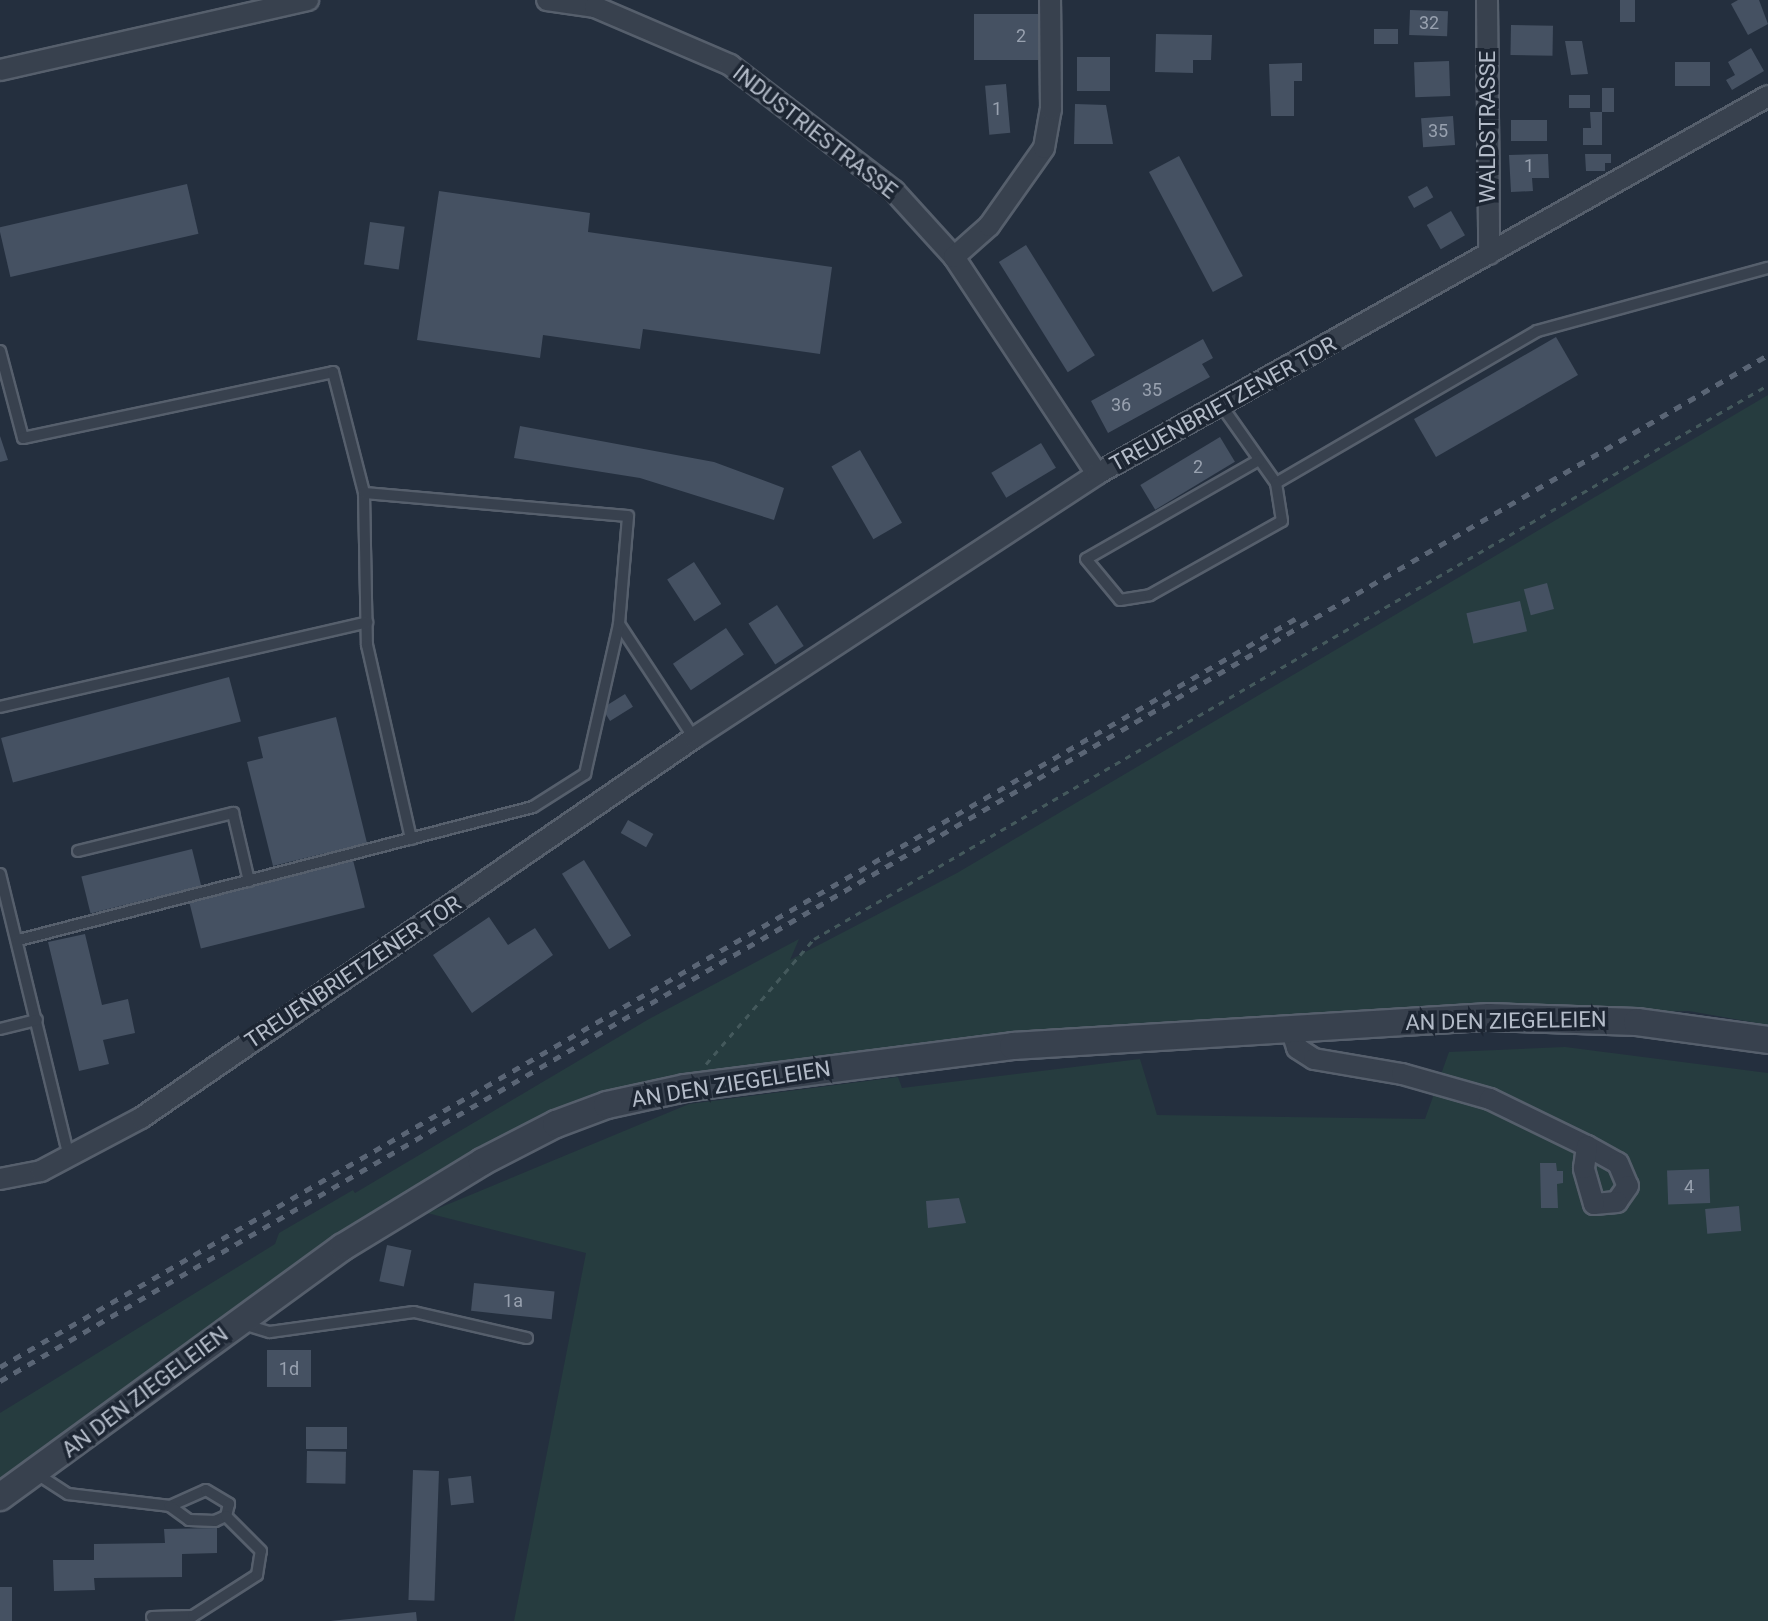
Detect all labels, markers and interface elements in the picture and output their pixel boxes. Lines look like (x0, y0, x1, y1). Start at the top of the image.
house number: 32 (1419, 12, 1439, 34)
house number: 2 (1016, 25, 1026, 47)
street label: WALDSTRASSE (1475, 51, 1501, 203)
street label: INDUSTRIESTRASSE (728, 60, 902, 204)
house number: 1 (992, 98, 1002, 120)
house number: 35 (1428, 120, 1448, 142)
house number: 1 (1524, 155, 1534, 177)
street label: TREUENBRIETZENER TOR (1105, 331, 1341, 477)
house number: 35 (1142, 379, 1162, 401)
house number: 36 (1111, 394, 1131, 416)
house number: 2 (1193, 456, 1203, 478)
street label: TREUENBRIETZENER TOR (240, 890, 466, 1054)
street label: AN DEN ZIEGELEIEN (1405, 1006, 1607, 1036)
street label: AN DEN ZIEGELEIEN (630, 1055, 832, 1113)
house number: 4 (1684, 1176, 1694, 1198)
house number: 1a (503, 1290, 523, 1312)
street label: AN DEN ZIEGELEIEN (57, 1321, 233, 1463)
house number: 1d (279, 1358, 299, 1380)

